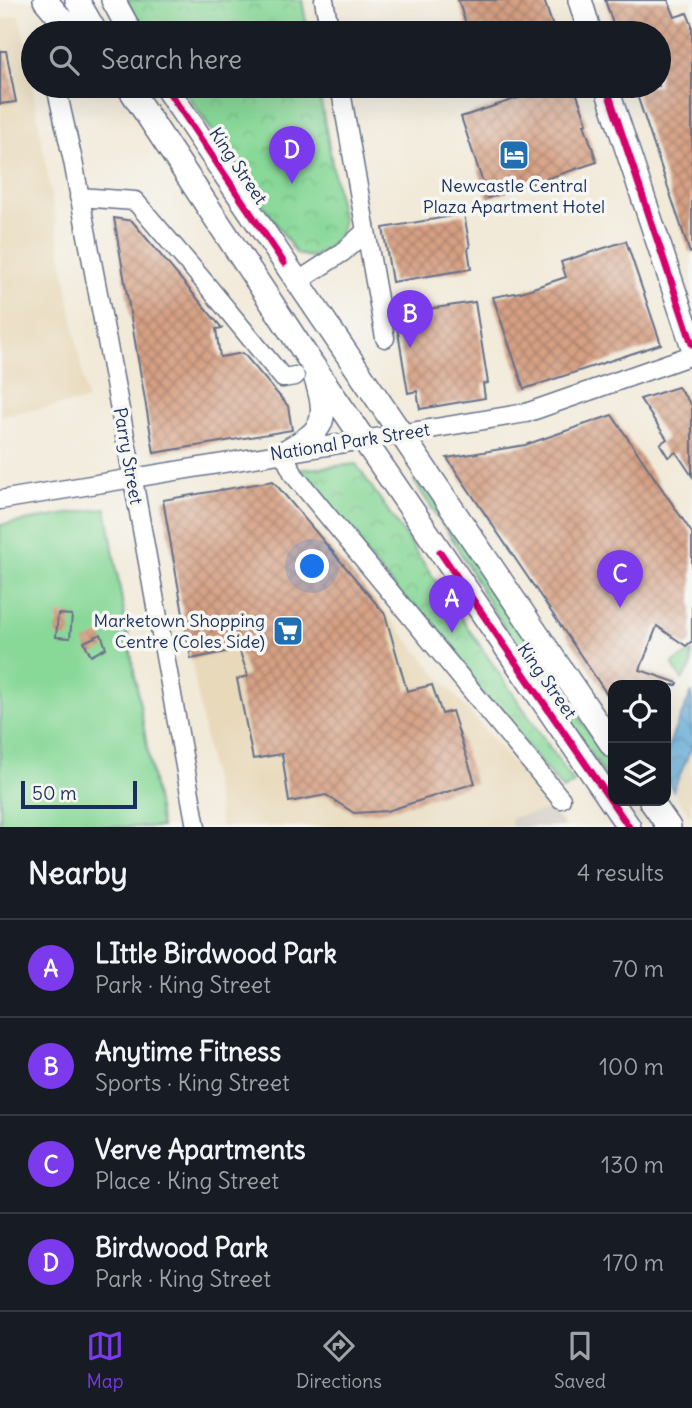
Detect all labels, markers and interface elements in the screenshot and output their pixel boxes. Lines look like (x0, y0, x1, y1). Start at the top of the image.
search box (21, 21, 671, 98)
icon: search (45, 41, 83, 79)
text: Search here (101, 43, 242, 76)
street label: King Street (204, 123, 273, 209)
pin: D (269, 126, 315, 184)
hotel icon: Newcastle Central Plaza Apartment Hotel (497, 138, 531, 172)
place label: Newcastle Central Plaza Apartment Hotel (423, 174, 605, 218)
pin: B (387, 290, 433, 348)
street label: Parry Street (109, 406, 148, 506)
street label: National Park Street (268, 418, 431, 465)
your location (295, 549, 329, 583)
pin: C (597, 550, 643, 608)
pin: A (429, 575, 475, 633)
place label: Marketown Shopping Centre (Coles Side) (94, 609, 265, 653)
supermarket icon: Marketown Shopping Centre (Coles Side) (271, 614, 305, 648)
street label: King Street (513, 638, 582, 723)
map controls (608, 680, 671, 806)
button: locate (608, 680, 671, 743)
button: layers (608, 743, 671, 806)
scale bar (21, 778, 136, 810)
text: 50 m (32, 781, 77, 805)
text: Nearby (28, 854, 128, 892)
text: 4 results (577, 858, 664, 887)
text: LIttle Birdwood Park (95, 937, 337, 970)
text: A (44, 954, 58, 983)
text: 70 m (612, 954, 664, 983)
text: Park · King Street (95, 970, 271, 999)
text: Anytime Fitness (95, 1035, 281, 1068)
text: B (43, 1052, 59, 1081)
text: 100 m (599, 1052, 664, 1081)
text: Sports · King Street (95, 1068, 290, 1097)
text: Verve Apartments (95, 1133, 306, 1166)
text: C (43, 1150, 59, 1179)
text: 130 m (601, 1150, 664, 1179)
text: Place · King Street (95, 1166, 279, 1195)
text: Birdwood Park (95, 1231, 268, 1264)
text: D (43, 1248, 59, 1277)
text: 170 m (603, 1248, 664, 1277)
text: Park · King Street (95, 1264, 271, 1293)
tab: Map (86, 1327, 124, 1393)
tab: Directions (296, 1327, 382, 1393)
tab: Saved (554, 1327, 606, 1393)

